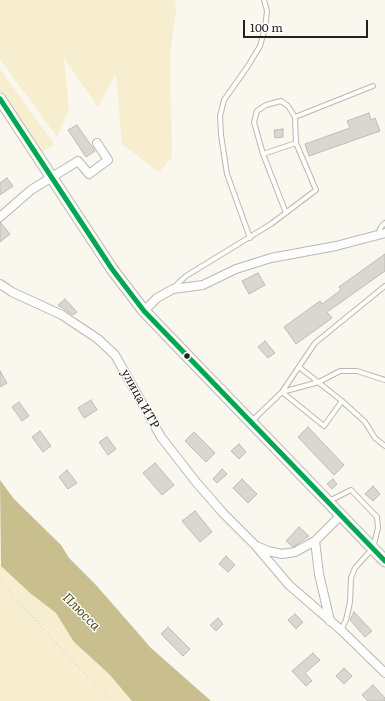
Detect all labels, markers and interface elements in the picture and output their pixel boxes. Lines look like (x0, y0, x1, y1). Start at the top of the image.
scale bar (245, 12, 370, 38)
text: 100 m (250, 18, 283, 36)
unlabelled marker (182, 351, 192, 361)
street label: улица ИТР (118, 367, 162, 431)
water label: Плюсса (59, 590, 103, 634)

